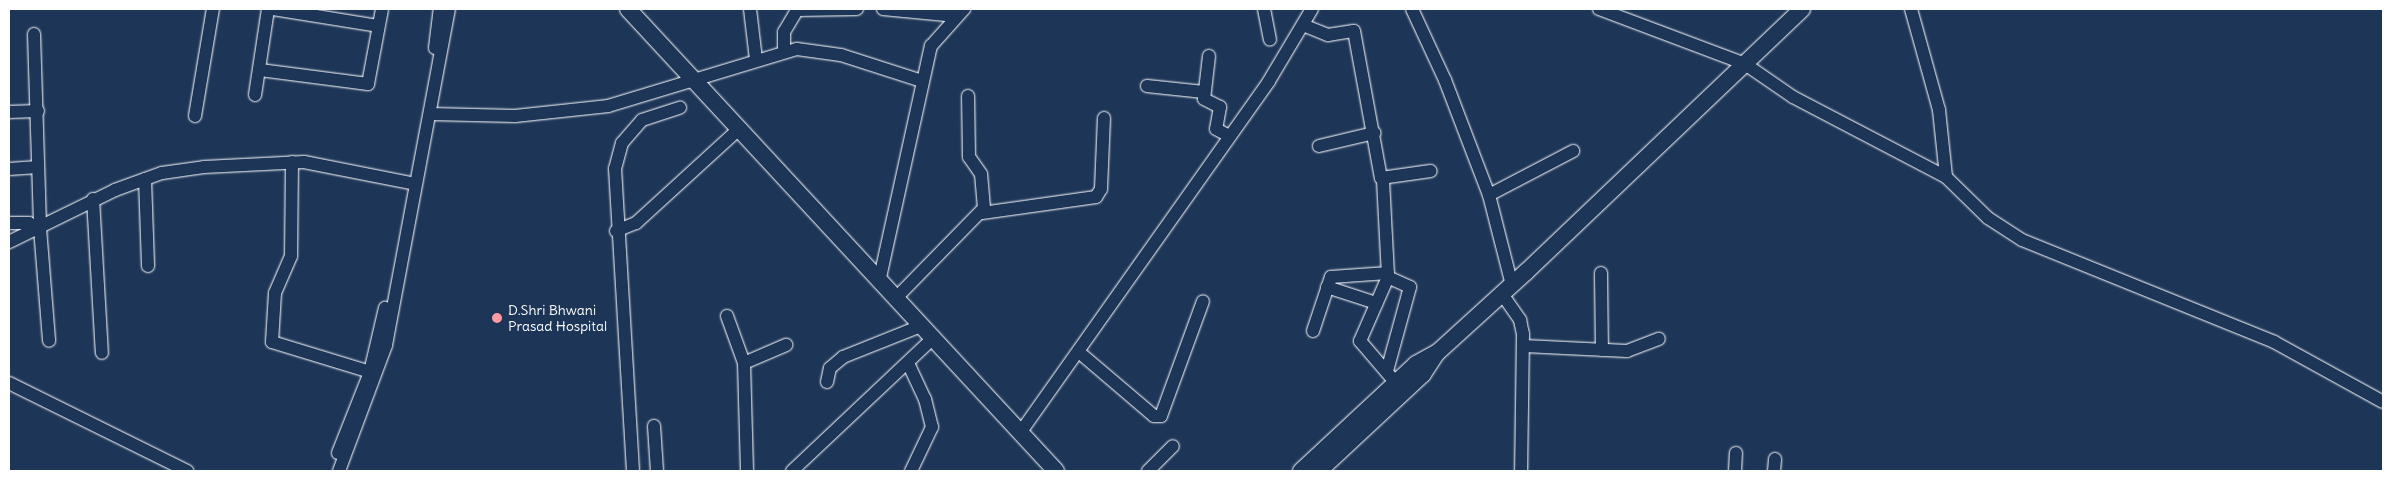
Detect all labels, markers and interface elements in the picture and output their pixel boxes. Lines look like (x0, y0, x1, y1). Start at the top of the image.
place label: D.Shri Bhwani Prasad Hospital (508, 302, 607, 334)
marker: D.Shri Bhwani Prasad Hospital (490, 311, 504, 325)

